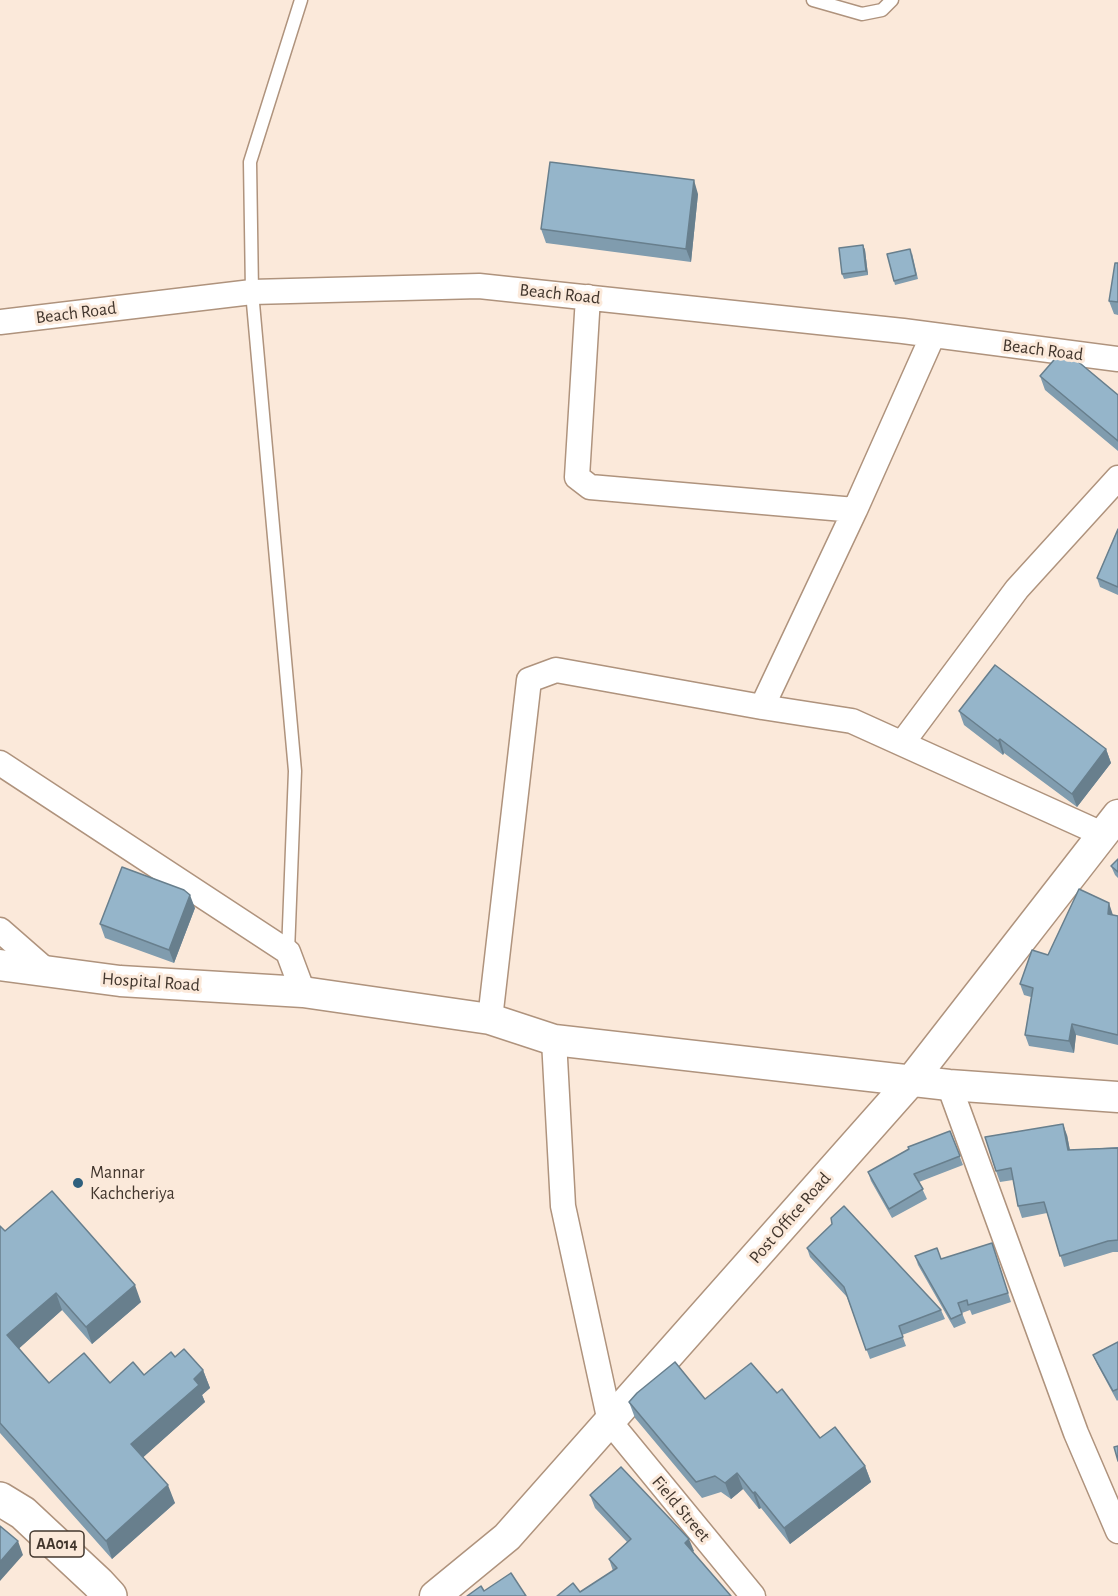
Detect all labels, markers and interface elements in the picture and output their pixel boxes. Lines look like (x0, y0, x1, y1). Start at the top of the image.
street label: Beach Road (519, 279, 601, 309)
street label: Beach Road (34, 297, 118, 329)
street label: Beach Road (1001, 334, 1085, 366)
street label: Hospital Road (101, 968, 201, 996)
place label: Mannar Kachcheriya (90, 1162, 175, 1204)
street label: Post Office Road (745, 1168, 835, 1268)
marker: Mannar Kachcheriya (71, 1176, 85, 1190)
street label: Field Street (647, 1472, 715, 1546)
road number: AA014 (30, 1531, 84, 1557)

